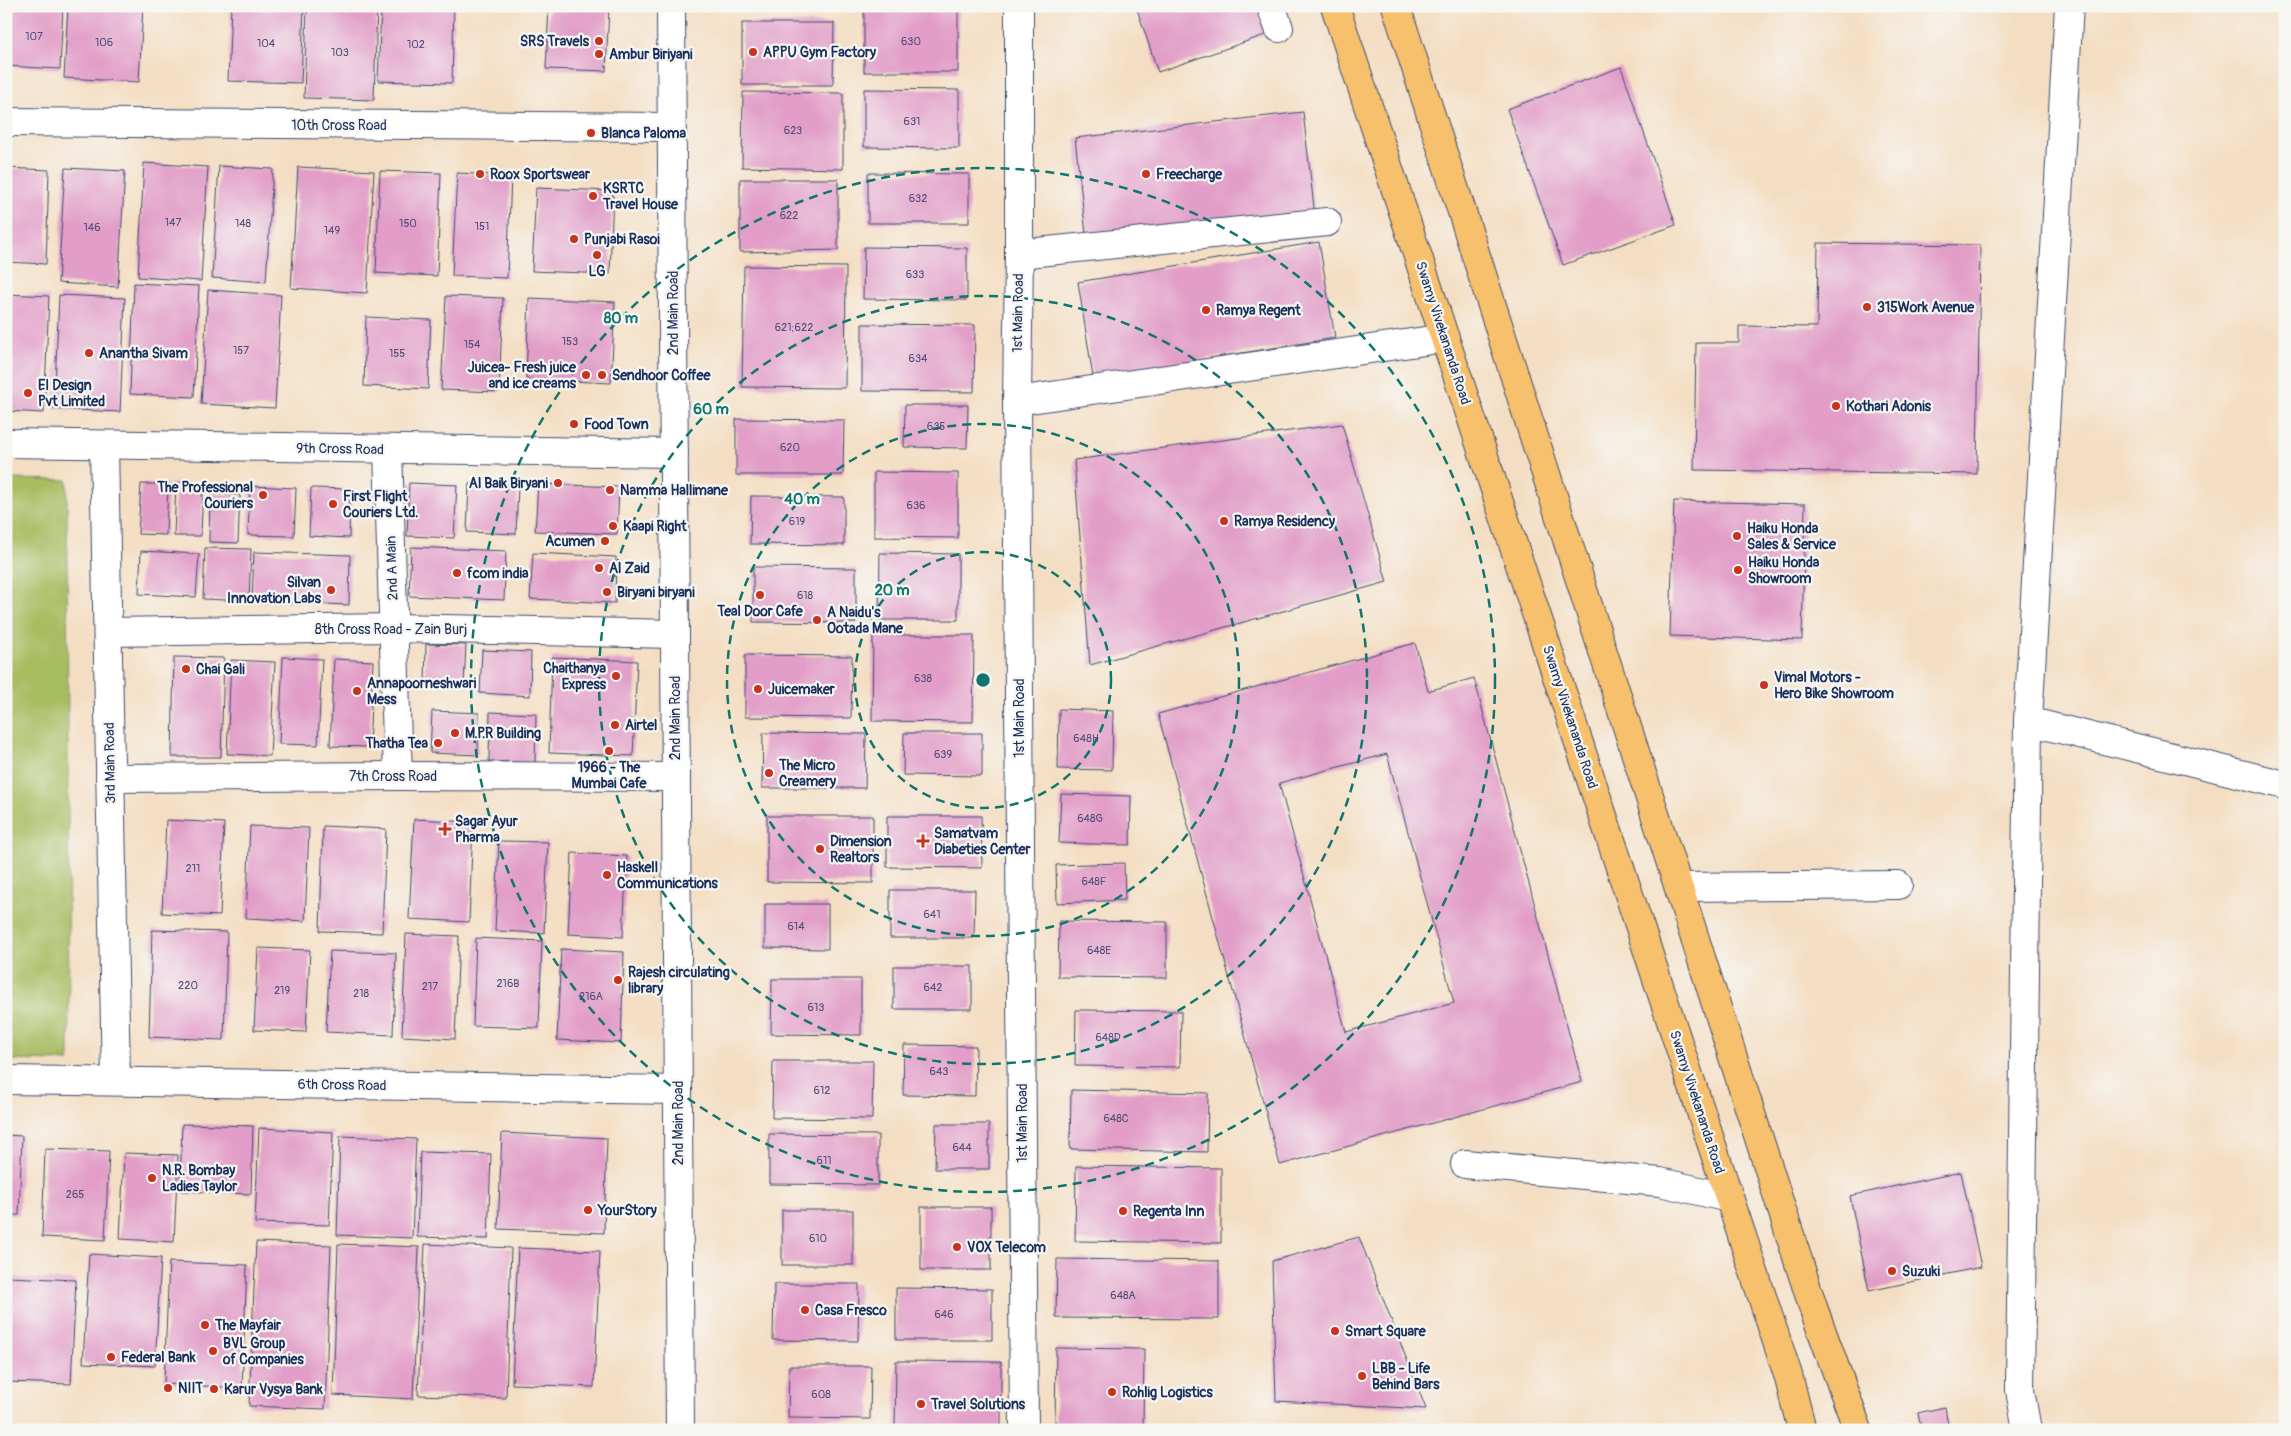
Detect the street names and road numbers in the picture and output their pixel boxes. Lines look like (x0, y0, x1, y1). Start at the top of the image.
street label: 10th Cross Road (291, 117, 387, 134)
street label: Swamy Vivekananda Road (1412, 259, 1474, 407)
street label: 2nd Main Road (665, 271, 682, 355)
street label: 1st Main Road (1009, 273, 1027, 353)
street label: 9th Cross Road (296, 440, 384, 458)
street label: 2nd A Main (382, 535, 402, 601)
street label: 8th Cross Road - Zain Burj (315, 621, 467, 638)
street label: Swamy Vivekananda Road (1539, 643, 1601, 791)
street label: 2nd Main Road (667, 676, 684, 760)
street label: 1st Main Road (1011, 678, 1028, 758)
street label: 3rd Main Road (101, 722, 119, 804)
street label: 7th Cross Road (349, 768, 437, 785)
street label: Swamy Vivekananda Road (1666, 1028, 1728, 1176)
street label: 6th Cross Road (297, 1076, 387, 1094)
street label: 2nd Main Road (670, 1081, 687, 1165)
street label: 1st Main Road (1014, 1083, 1031, 1163)

